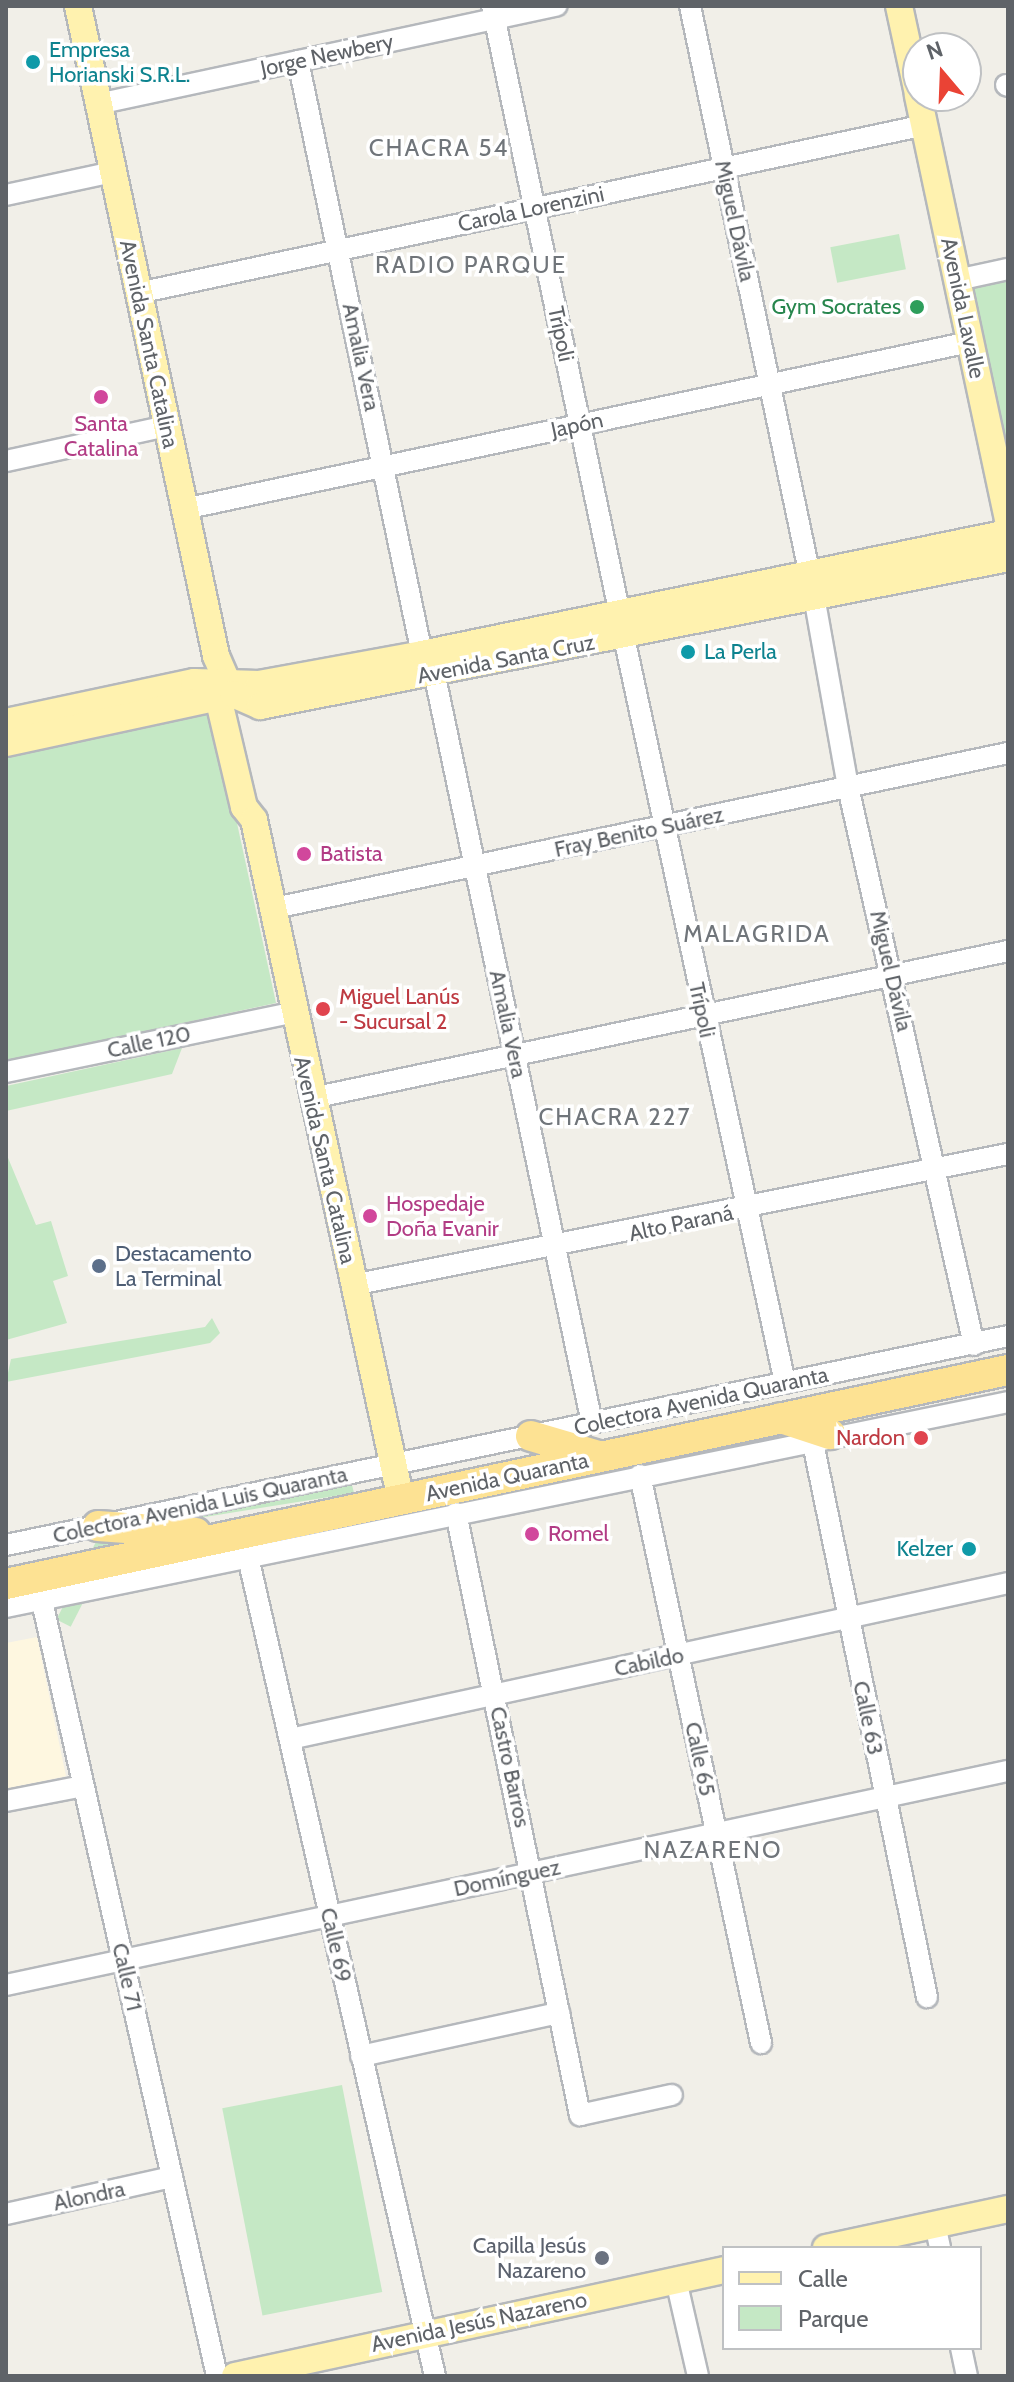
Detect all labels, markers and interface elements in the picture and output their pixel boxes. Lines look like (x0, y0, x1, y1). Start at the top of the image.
street label: Jorge Newbery (258, 28, 396, 82)
north arrow (902, 32, 982, 112)
text: N (923, 35, 946, 66)
place label: Empresa Horianski S.R.L. (49, 36, 190, 88)
marker: Empresa Horianski S.R.L. (24, 53, 42, 71)
district label: CHACRA 54 (369, 134, 509, 162)
street label: Miguel Dávila (709, 158, 761, 284)
street label: Carola Lorenzini (456, 181, 606, 237)
street label: Avenida Lavalle (935, 235, 991, 381)
street label: Avenida Santa Catalina (114, 237, 184, 451)
district label: RADIO PARQUE (375, 251, 567, 279)
place label: Gym Socrates (771, 294, 901, 320)
marker: Gym Socrates (908, 298, 926, 316)
street label: Amalia Vera (337, 301, 385, 413)
street label: Trípoli (542, 304, 580, 364)
marker: Santa Catalina (92, 388, 110, 406)
street label: Japón (549, 407, 605, 443)
place label: Santa Catalina (64, 410, 138, 462)
street label: Avenida Santa Cruz (415, 629, 597, 689)
place label: La Perla (704, 639, 777, 665)
marker: La Perla (679, 643, 697, 661)
street label: Fray Benito Suárez (552, 801, 726, 863)
place label: Batista (320, 841, 383, 867)
marker: Batista (295, 845, 313, 863)
street label: Miguel Dávila (864, 908, 918, 1034)
district label: MALAGRIDA (683, 920, 831, 948)
street label: Amalia Vera (484, 968, 532, 1080)
street label: Trípoli (683, 980, 721, 1040)
place label: Miguel Lanús - Sucursal 2 (339, 983, 460, 1034)
marker: Miguel Lanús - Sucursal 2 (314, 1000, 332, 1018)
street label: Calle 120 (105, 1020, 193, 1064)
street label: Avenida Santa Catalina (288, 1054, 362, 1266)
district label: CHACRA 227 (539, 1103, 691, 1131)
place label: Hospedaje Doña Evanir (386, 1190, 499, 1242)
street label: Alto Paraná (626, 1199, 736, 1247)
marker: Hospedaje Doña Evanir (361, 1207, 379, 1225)
place label: Destacamento La Terminal (115, 1240, 252, 1292)
marker: Destacamento La Terminal (90, 1257, 108, 1275)
street label: Colectora Avenida Quaranta (572, 1361, 830, 1441)
place label: Nardon (836, 1425, 905, 1451)
marker: Nardon (912, 1429, 930, 1447)
street label: Avenida Quaranta (423, 1447, 591, 1507)
street label: Colectora Avenida Luis Quaranta (50, 1461, 350, 1549)
place label: Romel (548, 1521, 609, 1547)
marker: Romel (523, 1525, 541, 1543)
place label: Kelzer (897, 1536, 953, 1562)
marker: Kelzer (960, 1540, 978, 1558)
street label: Cabildo (612, 1642, 686, 1682)
street label: Calle 63 (847, 1679, 889, 1757)
street label: Castro Barros (484, 1704, 536, 1830)
street label: Calle 65 (679, 1720, 721, 1798)
district label: NAZARENO (644, 1836, 782, 1864)
street label: Domínguez (451, 1854, 563, 1902)
street label: Calle 69 (315, 1905, 357, 1985)
street label: Calle 71 (106, 1940, 148, 2014)
street label: Alondra (51, 2176, 127, 2216)
place label: Capilla Jesús Nazareno (473, 2232, 586, 2284)
legend (722, 2246, 982, 2350)
marker: Capilla Jesús Nazareno (593, 2249, 611, 2267)
text: Calle (798, 2264, 848, 2293)
street label: Avenida Jesús Nazareno (369, 2286, 589, 2358)
text: Parque (798, 2304, 868, 2333)

